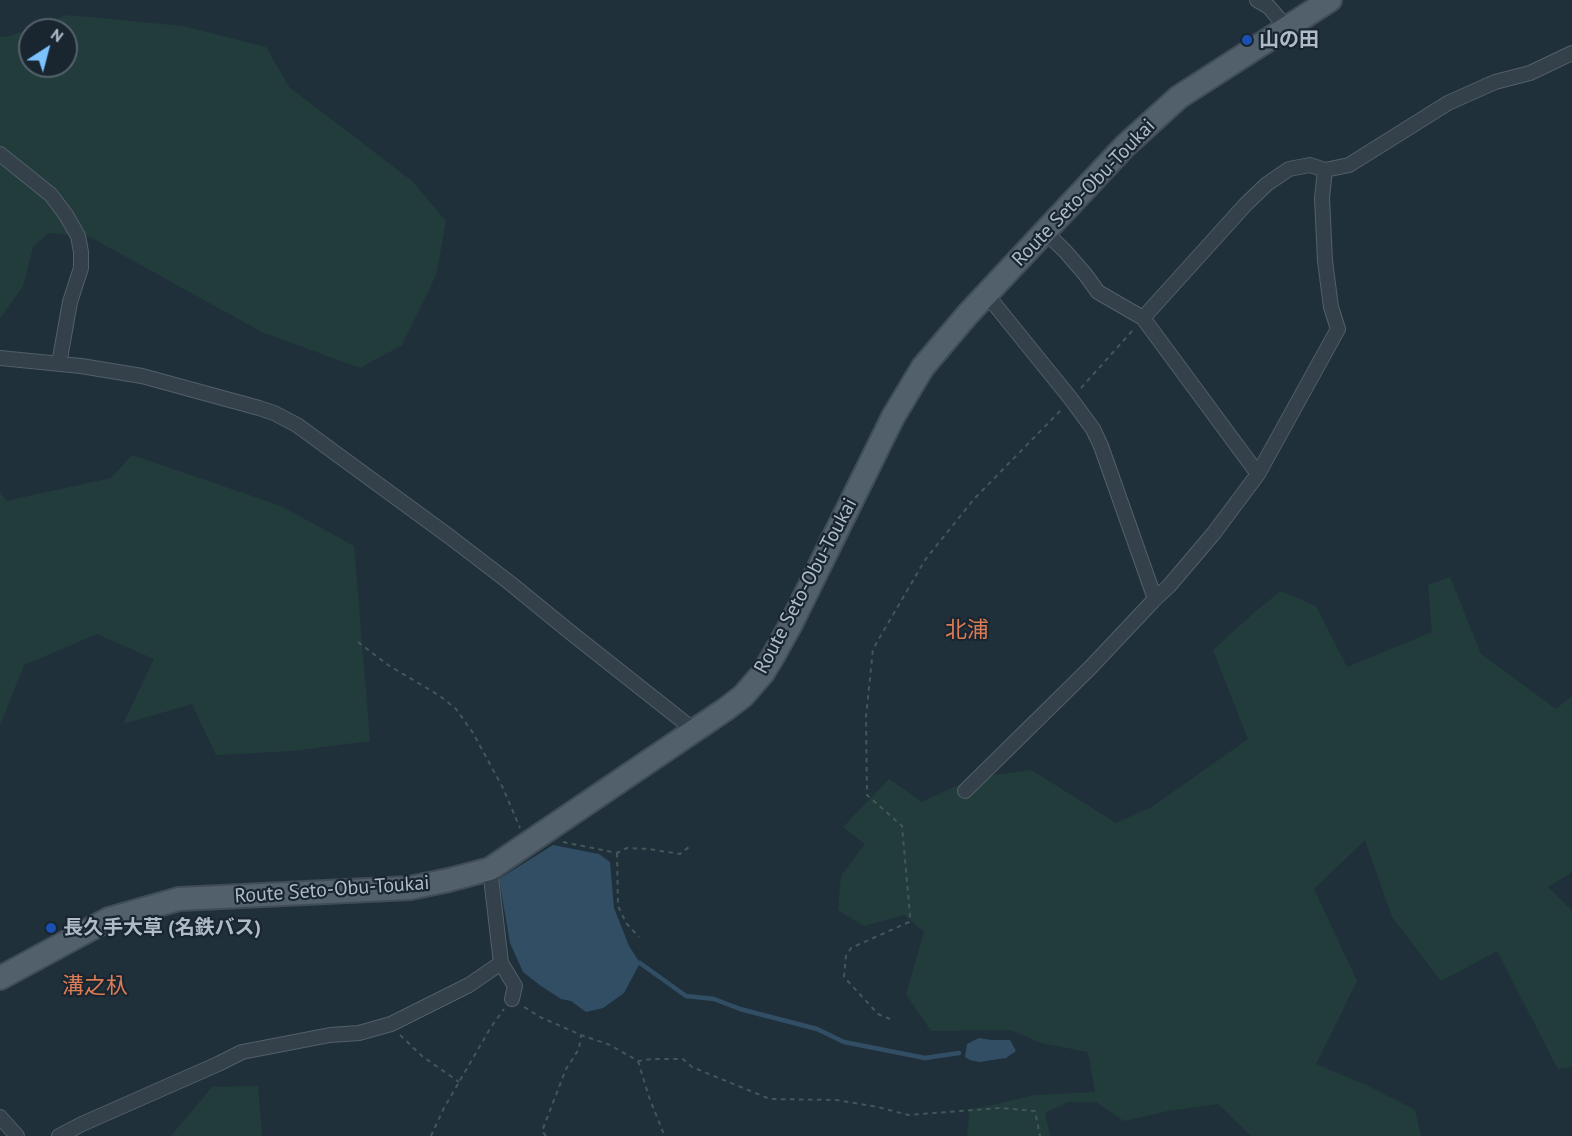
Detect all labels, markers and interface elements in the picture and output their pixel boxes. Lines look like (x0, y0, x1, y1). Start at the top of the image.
north arrow (18, 18, 78, 78)
text: N (47, 24, 68, 46)
place label: 山の田 (1259, 28, 1319, 52)
marker: 山の田 (1240, 33, 1254, 47)
street label: Route Seto-Obu-Toukai (1007, 114, 1161, 272)
street label: Route Seto-Obu-Toukai (750, 494, 862, 678)
district label: 北浦 (945, 618, 989, 644)
street label: Route Seto-Obu-Toukai (234, 871, 430, 909)
place label: 長久手大草 (名鉄バス) (63, 916, 261, 940)
marker: 長久手大草 (名鉄バス) (44, 921, 58, 935)
district label: 溝之杁 (62, 974, 128, 1000)

